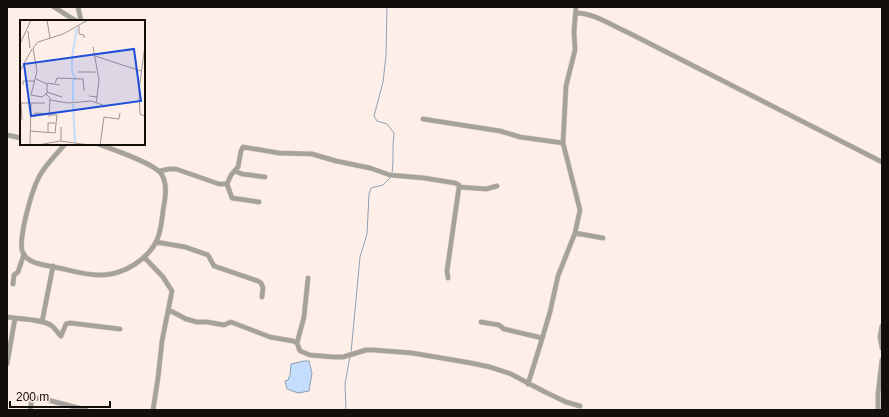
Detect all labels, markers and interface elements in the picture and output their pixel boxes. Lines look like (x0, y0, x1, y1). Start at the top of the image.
inset map (20, 20, 145, 145)
scale bar (10, 383, 110, 409)
text: 200 m (16, 390, 49, 404)

